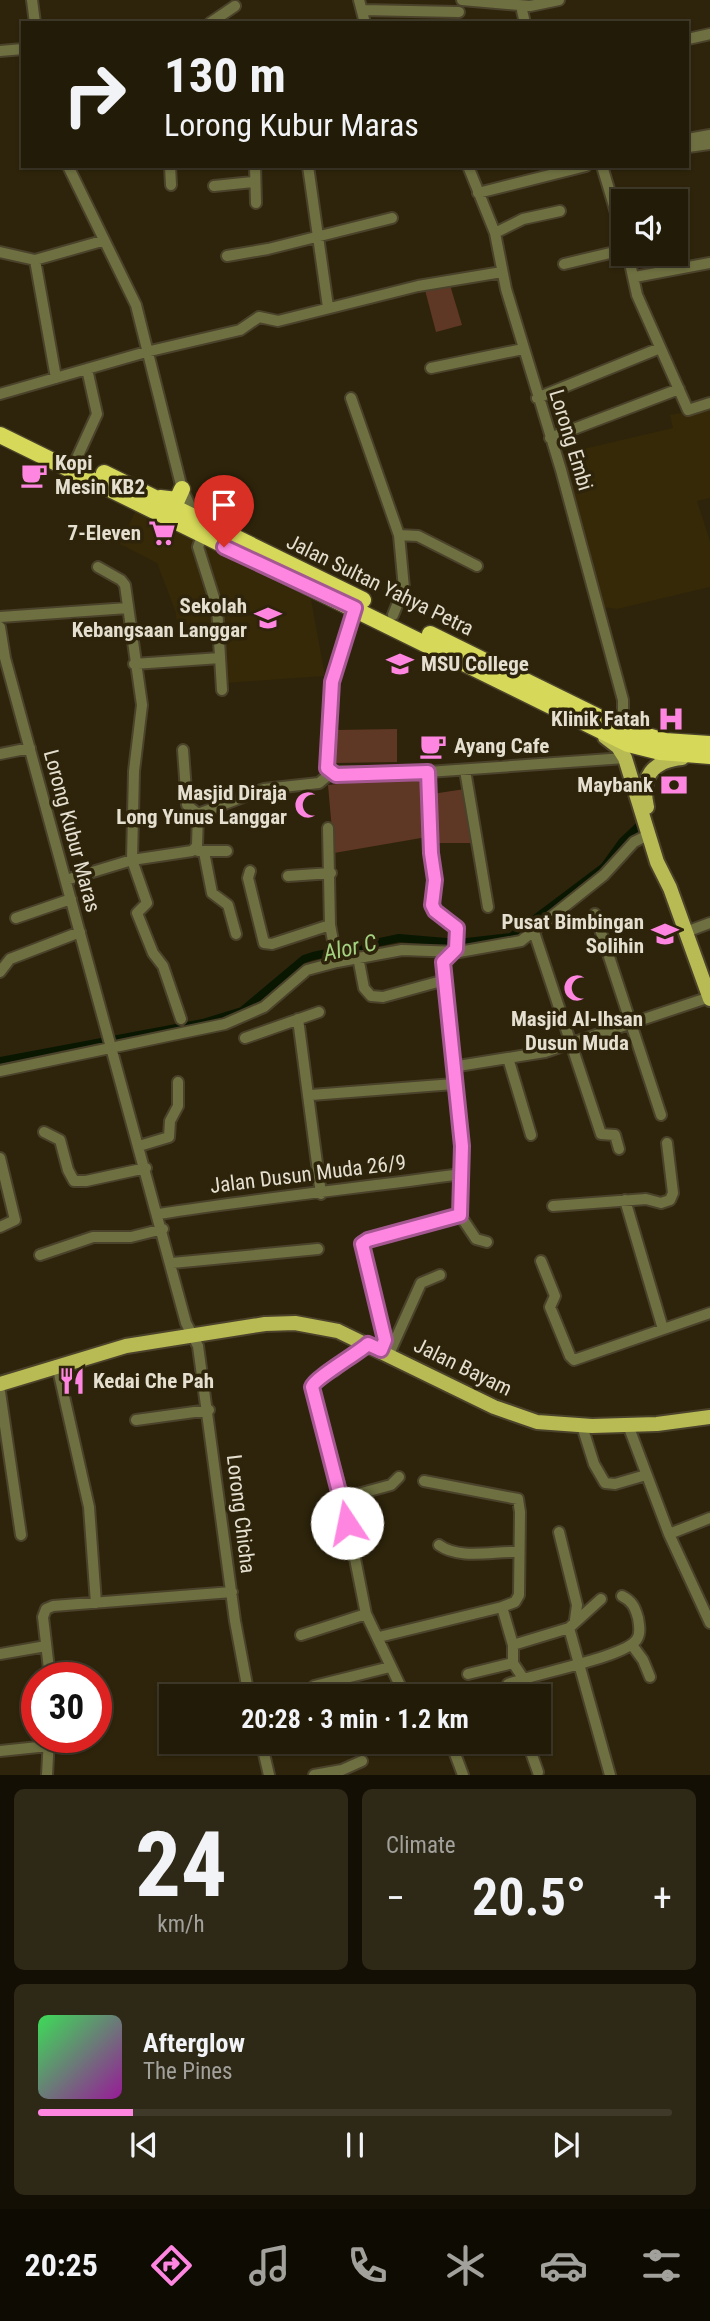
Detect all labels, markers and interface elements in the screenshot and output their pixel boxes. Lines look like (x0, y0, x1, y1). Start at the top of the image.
text: 130 m (164, 47, 286, 104)
icon: right (49, 49, 140, 140)
text: Lorong Kubur Maras (164, 106, 419, 144)
map controls (611, 189, 688, 266)
button: sound (611, 189, 688, 266)
street label: Lorong Embi (544, 387, 598, 493)
place label: Kopi Mesin KB2 (55, 451, 145, 499)
cafe icon: Kopi Mesin KB2 (19, 460, 49, 490)
pin (194, 475, 254, 547)
icon: arrive (205, 486, 243, 524)
supermarket icon: 7-Eleven (147, 518, 177, 548)
place label: 7-Eleven (68, 521, 141, 545)
street label: Jalan Sultan Yahya Petra (283, 529, 477, 641)
place label: Sekolah Kebangsaan Langgar (72, 594, 247, 642)
school or university icon: Sekolah Kebangsaan Langgar (253, 603, 283, 633)
school or university icon: MSU College (385, 649, 415, 679)
place label: MSU College (421, 652, 529, 676)
hospital icon: Klinik Fatah (656, 704, 686, 734)
place label: Klinik Fatah (551, 707, 650, 731)
cafe icon: Ayang Cafe (418, 731, 448, 761)
place label: Ayang Cafe (454, 734, 549, 758)
street label: Lorong Kubur Maras (39, 747, 105, 915)
bank icon: Maybank (659, 770, 689, 800)
place label: Maybank (577, 773, 654, 797)
place label: Masjid Diraja Long Yunus Langgar (116, 781, 287, 829)
mosque icon: Masjid Diraja Long Yunus Langgar (293, 790, 323, 820)
place label: Pusat Bimbingan Solihin (502, 910, 644, 958)
school or university icon: Pusat Bimbingan Solihin (650, 919, 680, 949)
water label: Alor C (320, 929, 379, 967)
mosque icon: Masjid Al-Ihsan Dusun Muda (562, 973, 592, 1003)
place label: Masjid Al-Ihsan Dusun Muda (511, 1007, 643, 1055)
street label: Jalan Dusun Muda 26/9 (209, 1150, 407, 1198)
street label: Jalan Bayam (410, 1333, 516, 1401)
restaurant icon: Kedai Che Pah (57, 1366, 87, 1396)
place label: Kedai Che Pah (93, 1369, 214, 1393)
street label: Lorong Chicha (222, 1453, 260, 1575)
position arrow (310, 1486, 384, 1560)
speed limit sign: 30 (21, 1662, 112, 1753)
text: 20:28 · 3 min · 1.2 km (241, 1704, 469, 1734)
text: 24 (135, 1812, 227, 1918)
text: Climate (386, 1832, 456, 1859)
text: 20.5° (472, 1867, 586, 1928)
text: − (386, 1876, 405, 1920)
text: + (653, 1876, 672, 1920)
text: km/h (157, 1911, 205, 1938)
text: Afterglow (143, 2028, 245, 2058)
text: The Pines (143, 2058, 233, 2085)
icon: previous (125, 2126, 163, 2164)
icon: pause (336, 2126, 374, 2164)
icon: next (547, 2126, 585, 2164)
icon: directions (147, 2241, 196, 2290)
icon: music (245, 2241, 294, 2290)
icon: phone (343, 2241, 392, 2290)
icon: climate (441, 2241, 490, 2290)
icon: car (539, 2241, 588, 2290)
icon: filters (637, 2241, 686, 2290)
text: 20:25 (24, 2246, 98, 2284)

